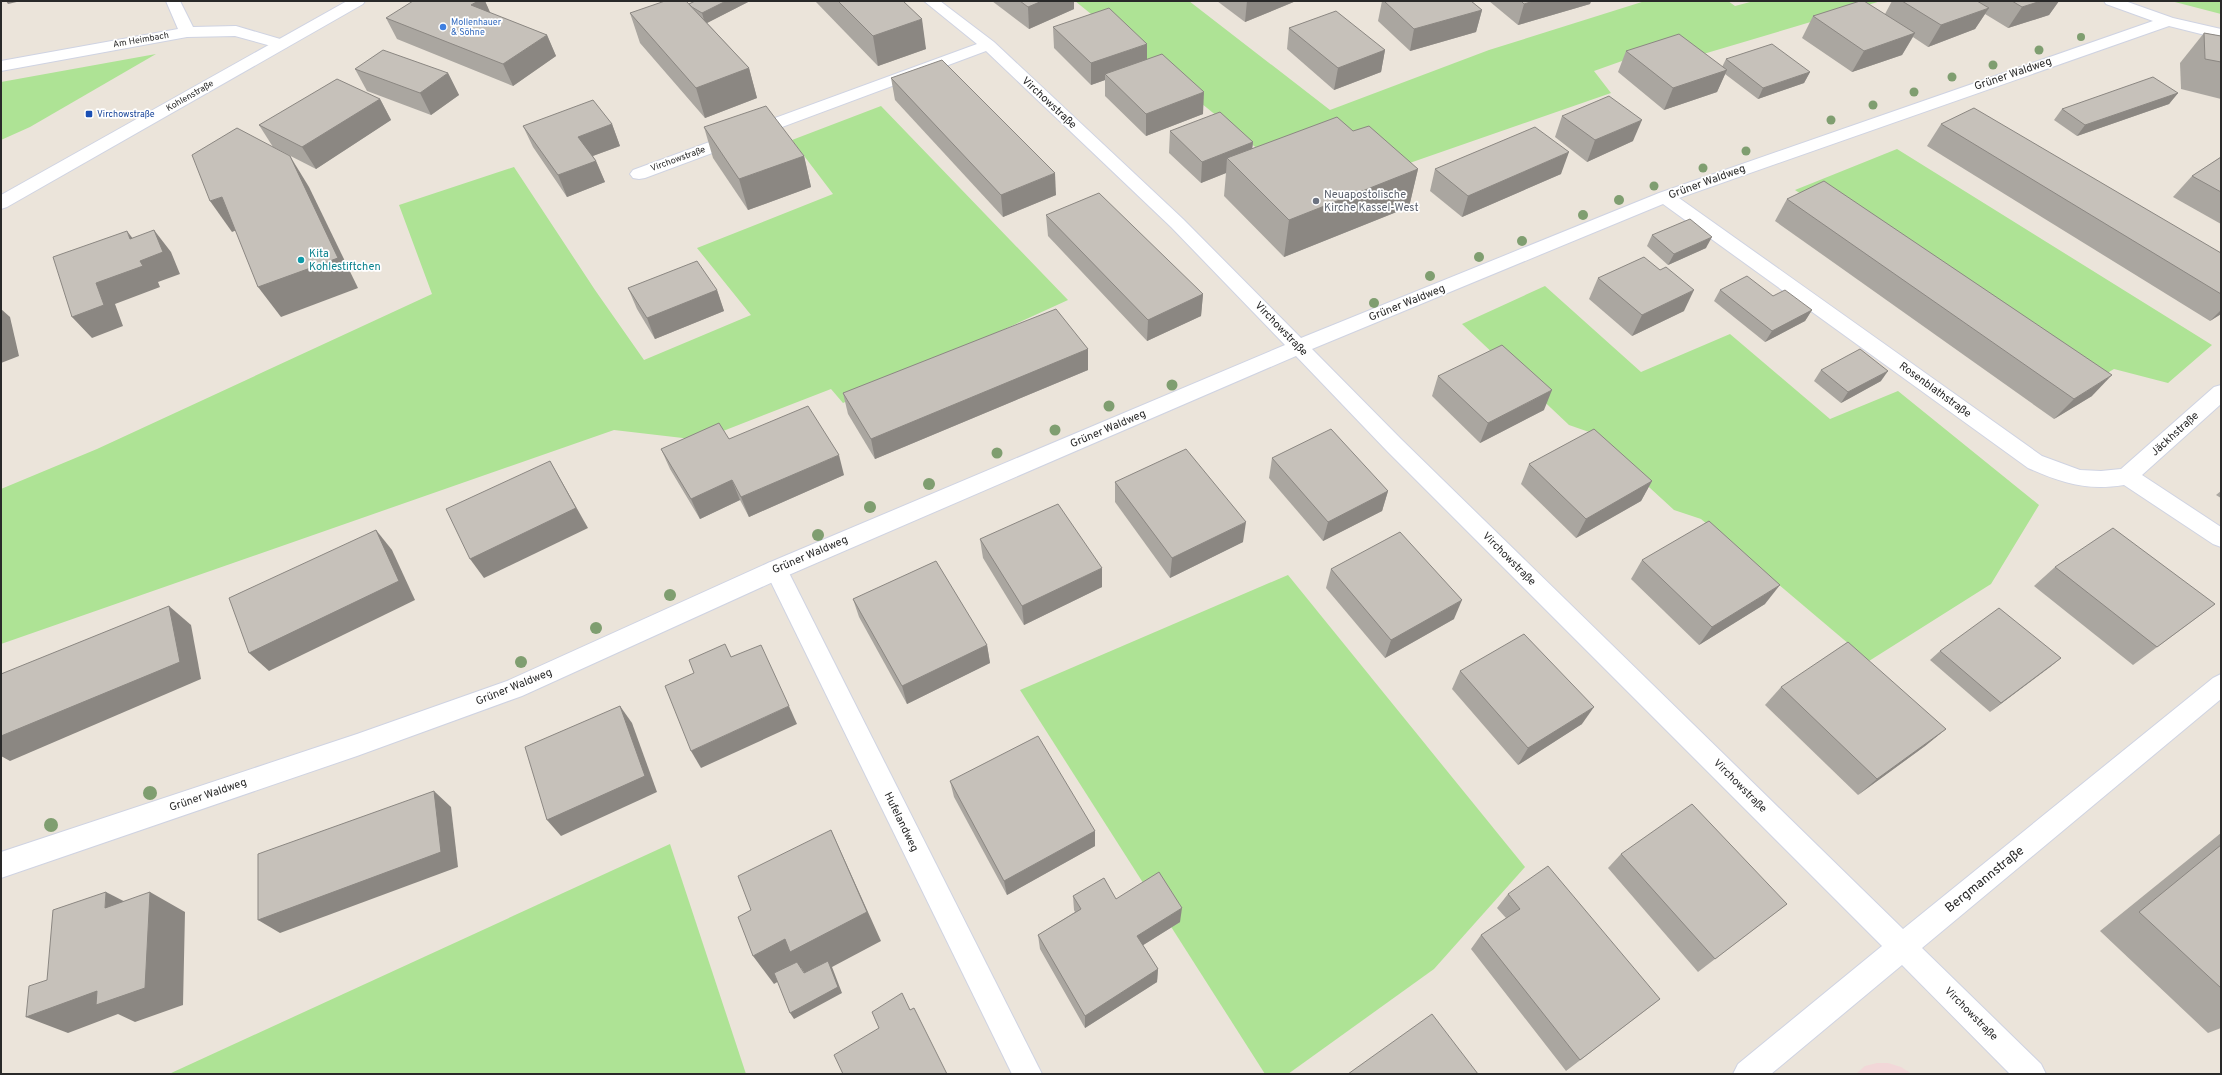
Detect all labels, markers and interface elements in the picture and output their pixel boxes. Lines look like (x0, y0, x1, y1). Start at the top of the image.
place label: Mollenhauer & Söhne (451, 17, 502, 38)
marker: Mollenhauer & Söhne (438, 22, 448, 32)
street label: Am Heimbach (112, 30, 170, 50)
street label: Grüner Waldweg (1972, 54, 2054, 94)
street label: Virchowstraße (1019, 74, 1080, 132)
street label: Kohlenstraße (164, 78, 216, 114)
marker: Virchowstraße (84, 109, 94, 119)
place label: Virchowstraße (97, 109, 155, 120)
street label: Virchowstraße (649, 144, 707, 174)
street label: Grüner Waldweg (1667, 162, 1747, 202)
place label: Neuapostolische Kirche Kassel-West (1324, 188, 1419, 215)
marker: Neuapostolische Kirche Kassel-West (1311, 196, 1321, 206)
place label: Kita Kohlestiftchen (309, 247, 381, 274)
marker: Kita Kohlestiftchen (296, 255, 306, 265)
street label: Grüner Waldweg (1367, 281, 1447, 325)
street label: Virchowstraße (1252, 299, 1310, 359)
street label: Rosenblathstraße (1896, 359, 1974, 421)
street label: Grüner Waldweg (1068, 407, 1148, 451)
street label: Jäckhstraße (2148, 409, 2202, 459)
street label: Virchowstraße (1479, 529, 1539, 589)
street label: Grüner Waldweg (770, 533, 850, 577)
street label: Grüner Waldweg (474, 665, 554, 709)
street label: Virchowstraße (1710, 756, 1770, 816)
street label: Grüner Waldweg (167, 775, 249, 815)
street label: Hufelandweg (881, 790, 921, 854)
street label: Bergmannstraße (1942, 843, 2028, 917)
street label: Virchowstraße (1941, 984, 2001, 1044)

